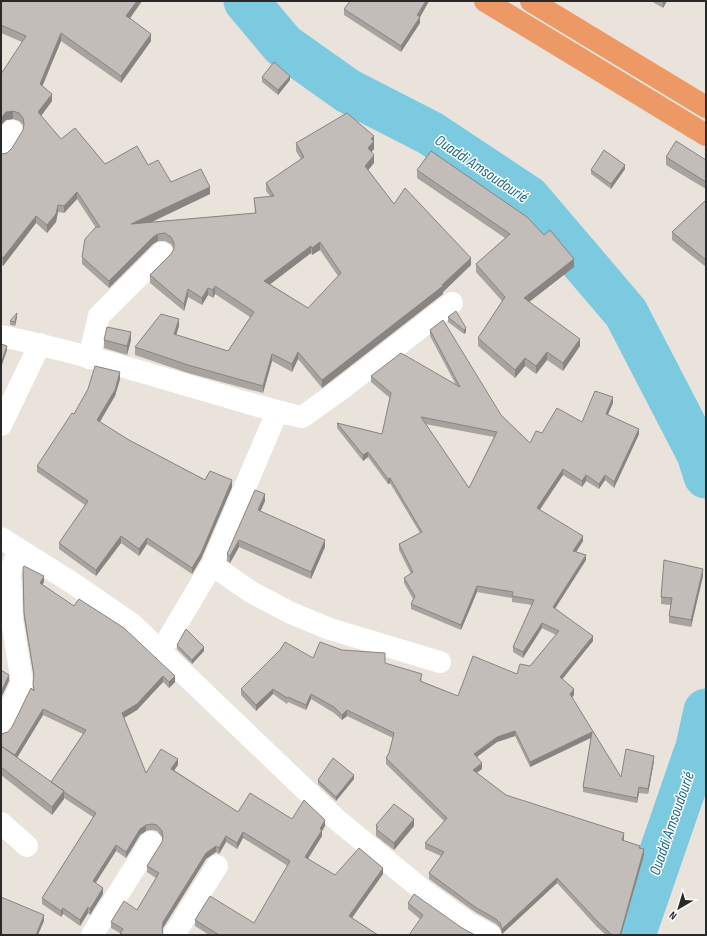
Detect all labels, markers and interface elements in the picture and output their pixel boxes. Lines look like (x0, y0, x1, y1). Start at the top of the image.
water label: Ouaddi Amsoudourié (431, 131, 531, 207)
water label: Ouaddi Amsoudourié (646, 769, 699, 878)
north arrow (659, 888, 699, 928)
text: N (667, 908, 679, 922)

